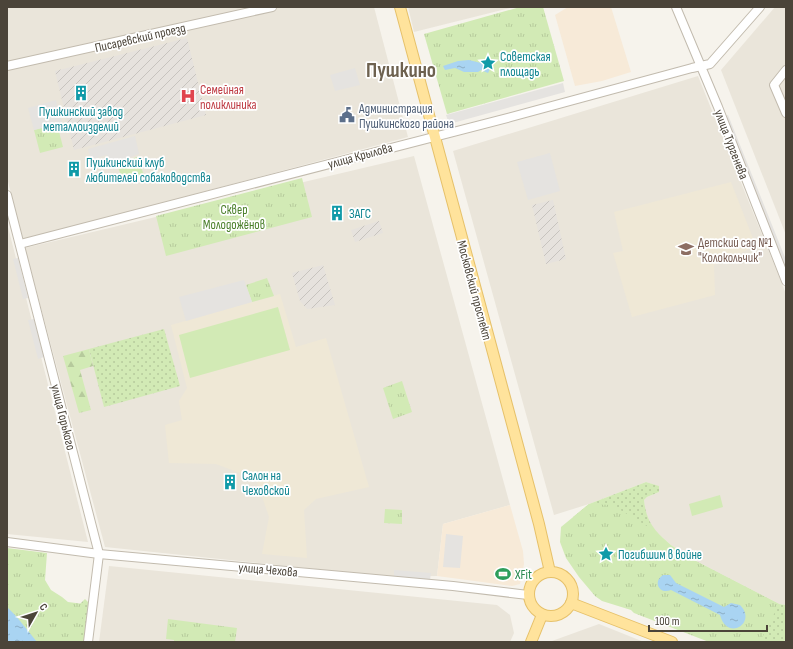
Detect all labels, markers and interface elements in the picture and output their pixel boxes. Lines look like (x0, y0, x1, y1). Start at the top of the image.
street label: Писаревский проезд (93, 20, 187, 56)
place label: Советская площадь (500, 49, 551, 80)
place icon: Советская площадь (479, 54, 497, 72)
district label: Пушкино (366, 58, 436, 83)
place label: Семейная поликлиника (200, 82, 257, 113)
building icon: Пушкинский завод металлоизделий (72, 84, 90, 102)
hospital icon: Семейная поликлиника (179, 87, 197, 105)
place label: Администрация Пушкинского района (358, 101, 454, 132)
place label: Пушкинский завод металлоизделий (39, 104, 123, 135)
public building icon: Администрация Пушкинского района (338, 106, 356, 124)
street label: улица Тургенева (710, 107, 752, 182)
street label: улица Крылова (326, 140, 394, 172)
place label: Пушкинский клуб любителей собаководства (86, 155, 211, 186)
building icon: Пушкинский клуб любителей собаководства (65, 160, 83, 178)
park label: Сквер Молодожёнов (203, 202, 265, 233)
building icon: ЗАГС (328, 204, 346, 222)
place label: ЗАГС (349, 206, 371, 222)
place label: Детский сад №1 "Колокольчик" (698, 235, 773, 266)
street label: Московский проспект (453, 239, 495, 342)
school or university icon: Детский сад №1 "Колокольчик" (677, 240, 695, 258)
street label: улица Горького (47, 383, 79, 452)
place label: Салон на Чеховской (242, 468, 290, 499)
building icon: Салон на Чеховской (221, 473, 239, 491)
place icon: Погибшим в войне (597, 545, 615, 563)
place label: Погибшим в войне (618, 547, 702, 563)
street label: улица Чехова (238, 559, 298, 581)
sports icon: XFit (494, 565, 512, 583)
place label: XFit (514, 567, 532, 583)
north arrow (16, 593, 56, 633)
text: С (37, 601, 50, 614)
scale bar (649, 607, 767, 633)
text: 100 m (655, 614, 680, 629)

